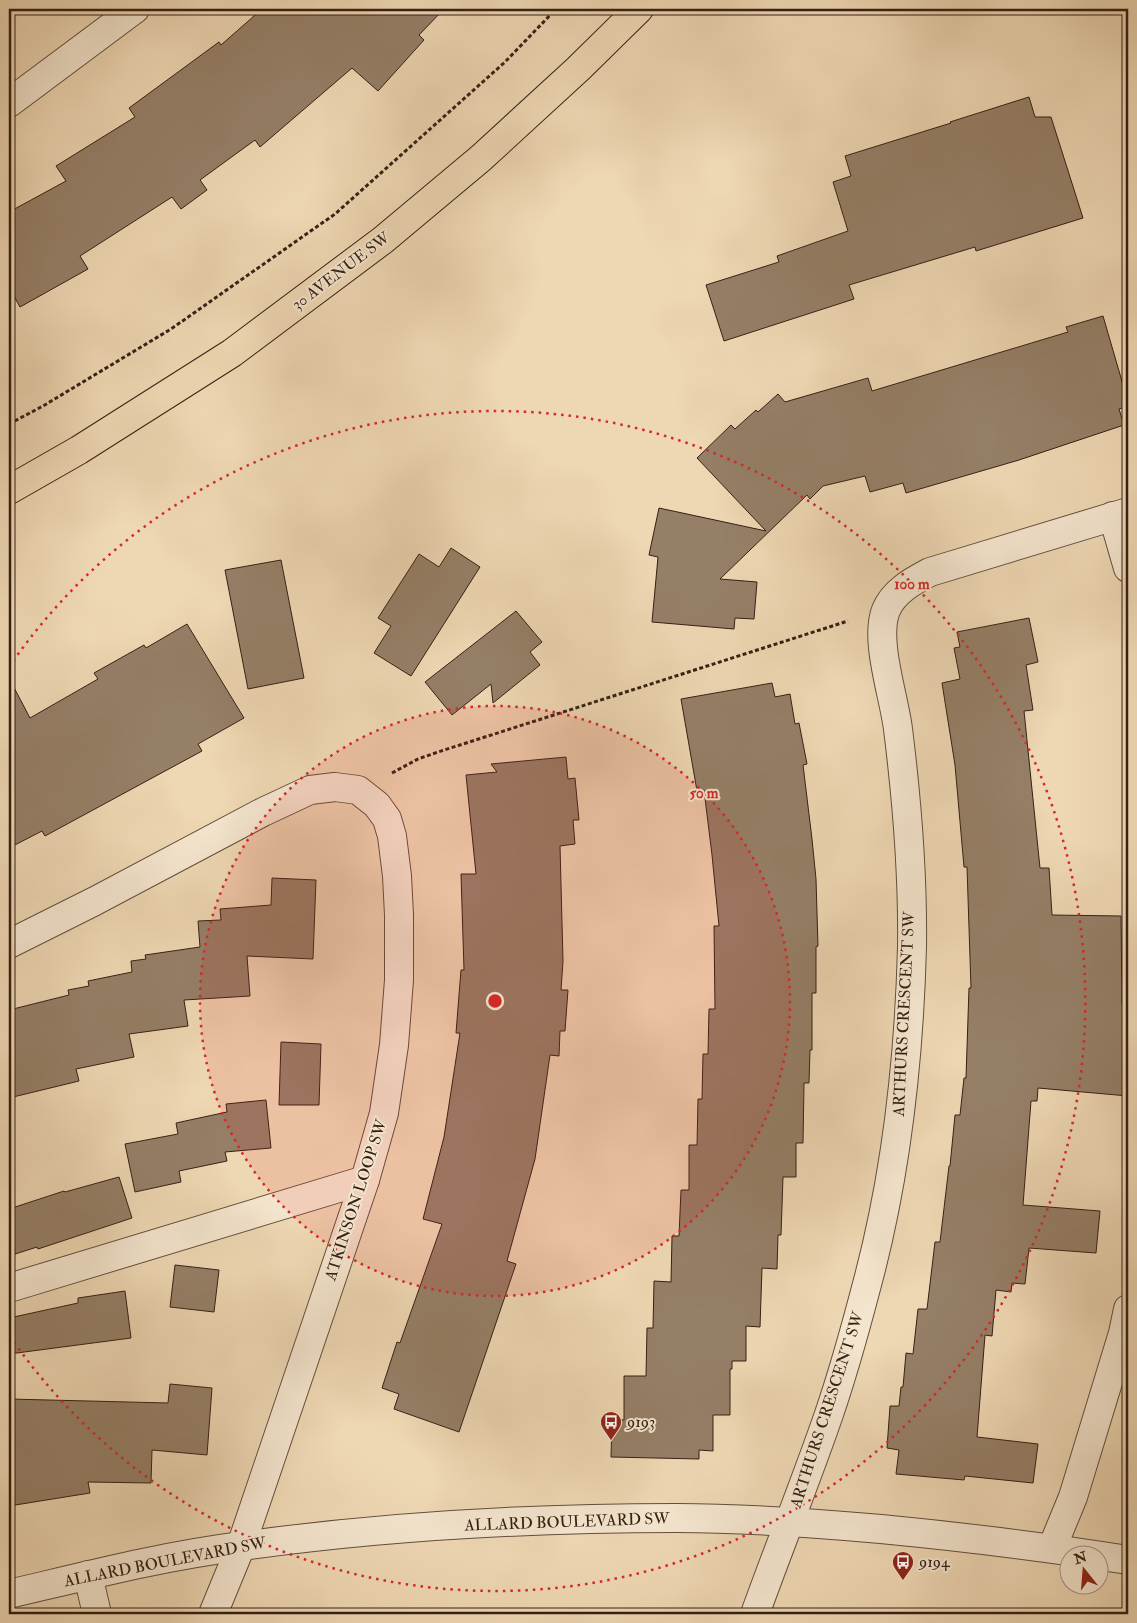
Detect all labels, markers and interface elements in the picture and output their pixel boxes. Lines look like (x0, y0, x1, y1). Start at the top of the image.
street label: 30 AVENUE SW (288, 227, 395, 314)
text: 100 m (894, 575, 930, 594)
text: 50 m (690, 784, 719, 803)
street label: ARTHURS CRESCENT SW (889, 910, 919, 1118)
centre of rings (486, 992, 504, 1010)
street label: ATKINSON LOOP SW (320, 1116, 392, 1284)
street label: ARTHURS CRESCENT SW (785, 1309, 868, 1512)
bus stop icon: 9193 (599, 1410, 623, 1441)
place label: 9193 (626, 1412, 655, 1432)
street label: ALLARD BOULEVARD SW (463, 1508, 671, 1536)
street label: ALLARD BOULEVARD SW (61, 1532, 268, 1592)
north arrow (1060, 1546, 1110, 1596)
text: N (1071, 1548, 1089, 1568)
bus stop icon: 9194 (891, 1550, 915, 1581)
place label: 9194 (918, 1552, 951, 1572)

